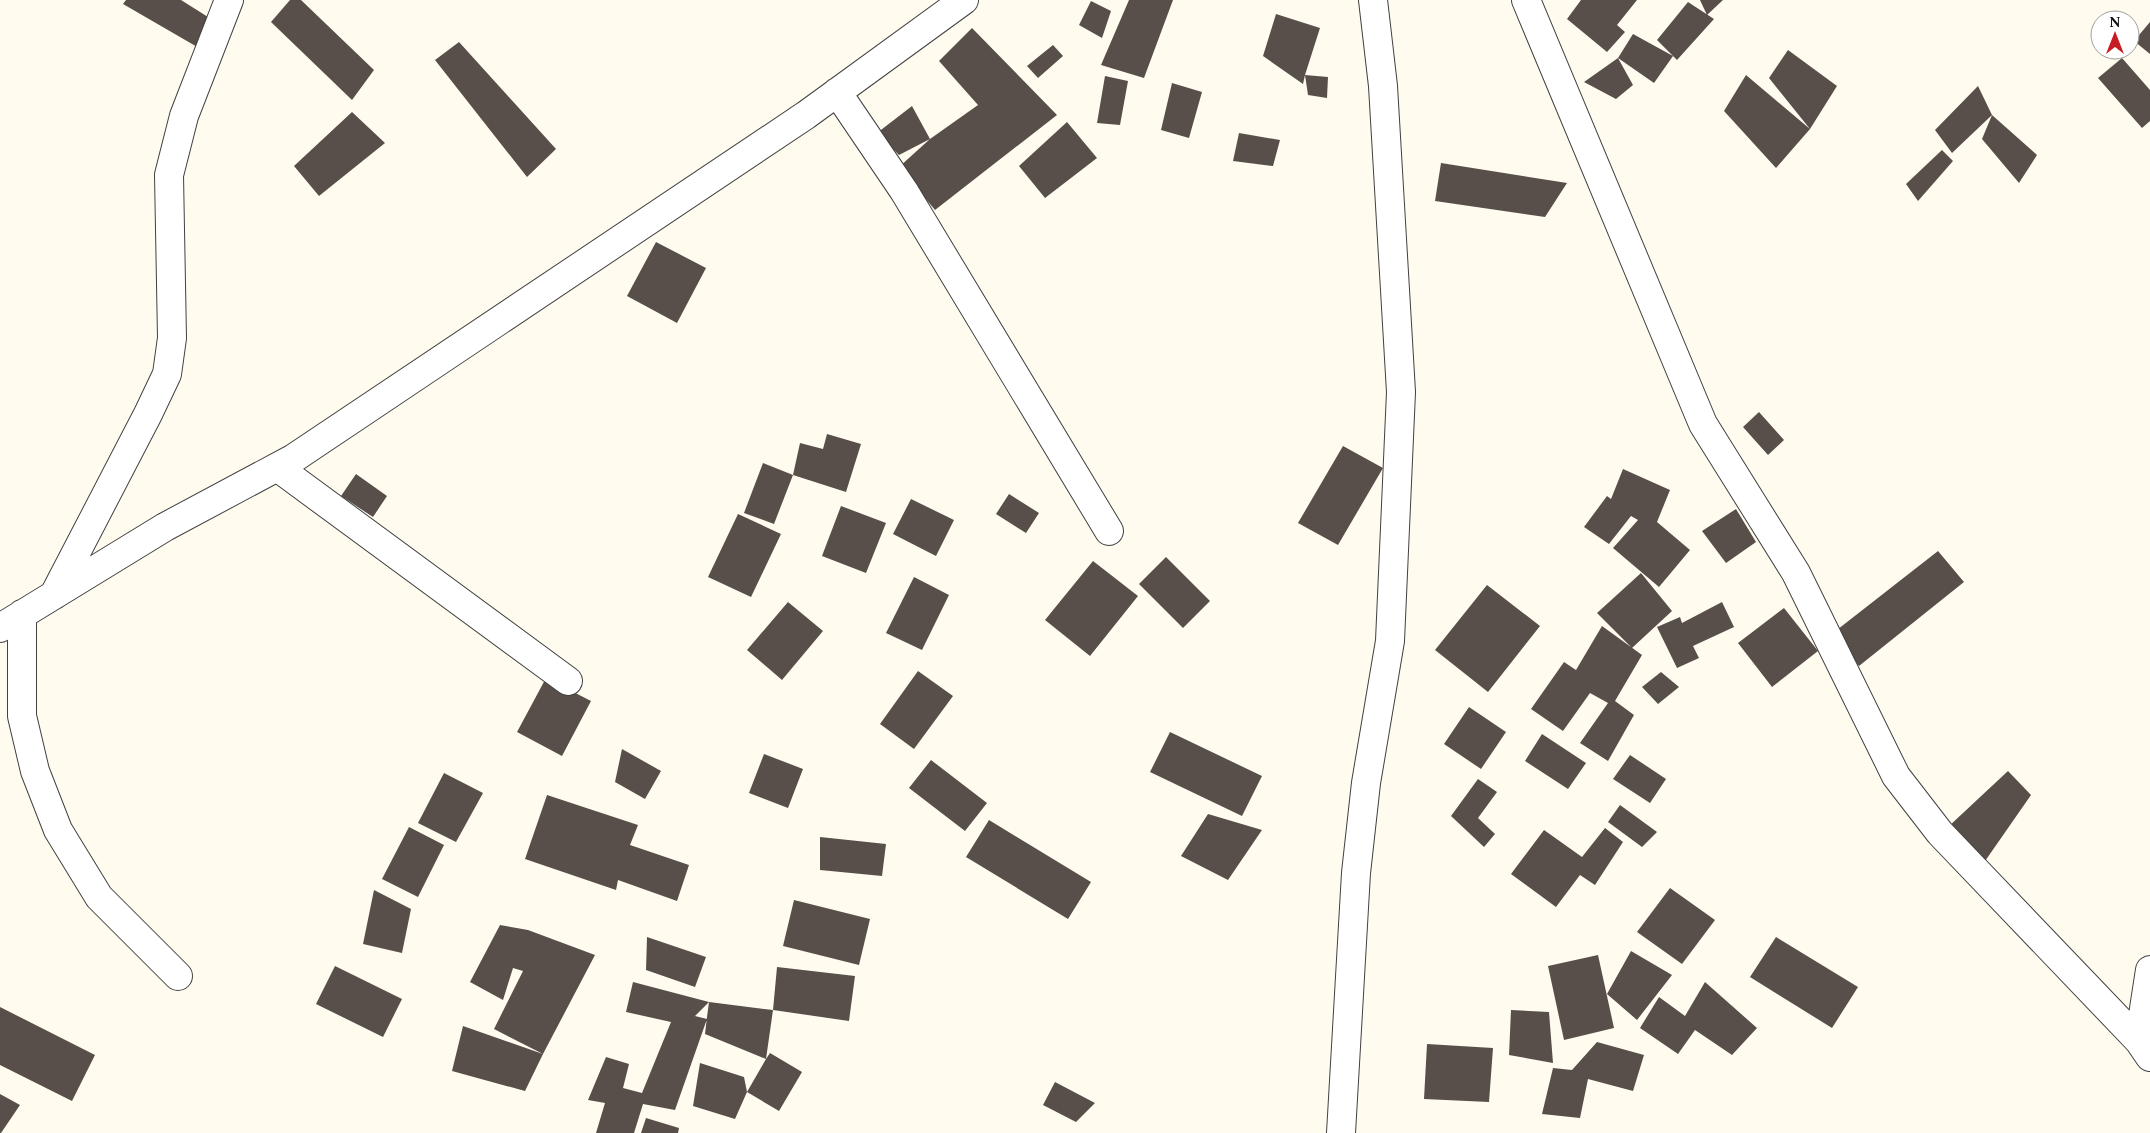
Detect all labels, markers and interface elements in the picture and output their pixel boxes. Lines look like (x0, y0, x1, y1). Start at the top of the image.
north arrow (2090, 10, 2140, 60)
text: N (2109, 12, 2121, 33)

